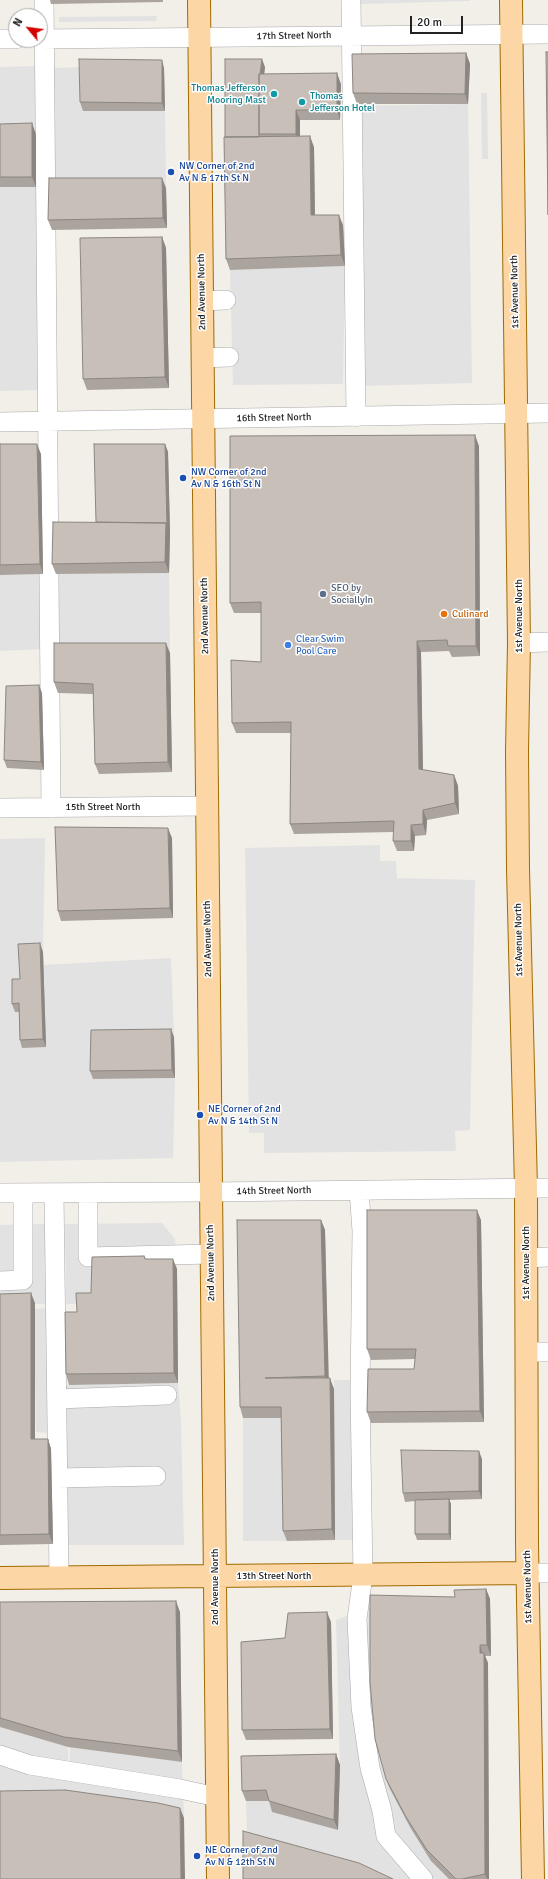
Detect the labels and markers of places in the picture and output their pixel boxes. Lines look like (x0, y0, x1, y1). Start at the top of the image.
place label: Thomas Jefferson Mooring Mast (191, 82, 266, 106)
marker: Thomas Jefferson Mooring Mast (269, 89, 279, 99)
place label: Thomas Jefferson Hotel (310, 90, 375, 114)
marker: Thomas Jefferson Hotel (297, 97, 307, 107)
place label: NW Corner of 2nd Av N & 17th St N (179, 160, 255, 184)
marker: NW Corner of 2nd Av N & 17th St N (166, 167, 176, 177)
place label: NW Corner of 2nd Av N & 16th St N (191, 466, 267, 490)
marker: NW Corner of 2nd Av N & 16th St N (178, 473, 188, 483)
place label: SEO by SociallyIn (331, 582, 373, 606)
marker: SEO by SociallyIn (318, 589, 328, 599)
place label: Culinard (452, 608, 488, 620)
marker: Culinard (439, 609, 449, 619)
place label: Clear Swim Pool Care (296, 633, 344, 656)
marker: Clear Swim Pool Care (283, 640, 293, 650)
place label: NE Corner of 2nd Av N & 14th St N (208, 1103, 281, 1126)
marker: NE Corner of 2nd Av N & 14th St N (195, 1110, 205, 1120)
place label: NE Corner of 2nd Av N & 12th St N (205, 1844, 278, 1868)
marker: NE Corner of 2nd Av N & 12th St N (192, 1851, 202, 1861)

